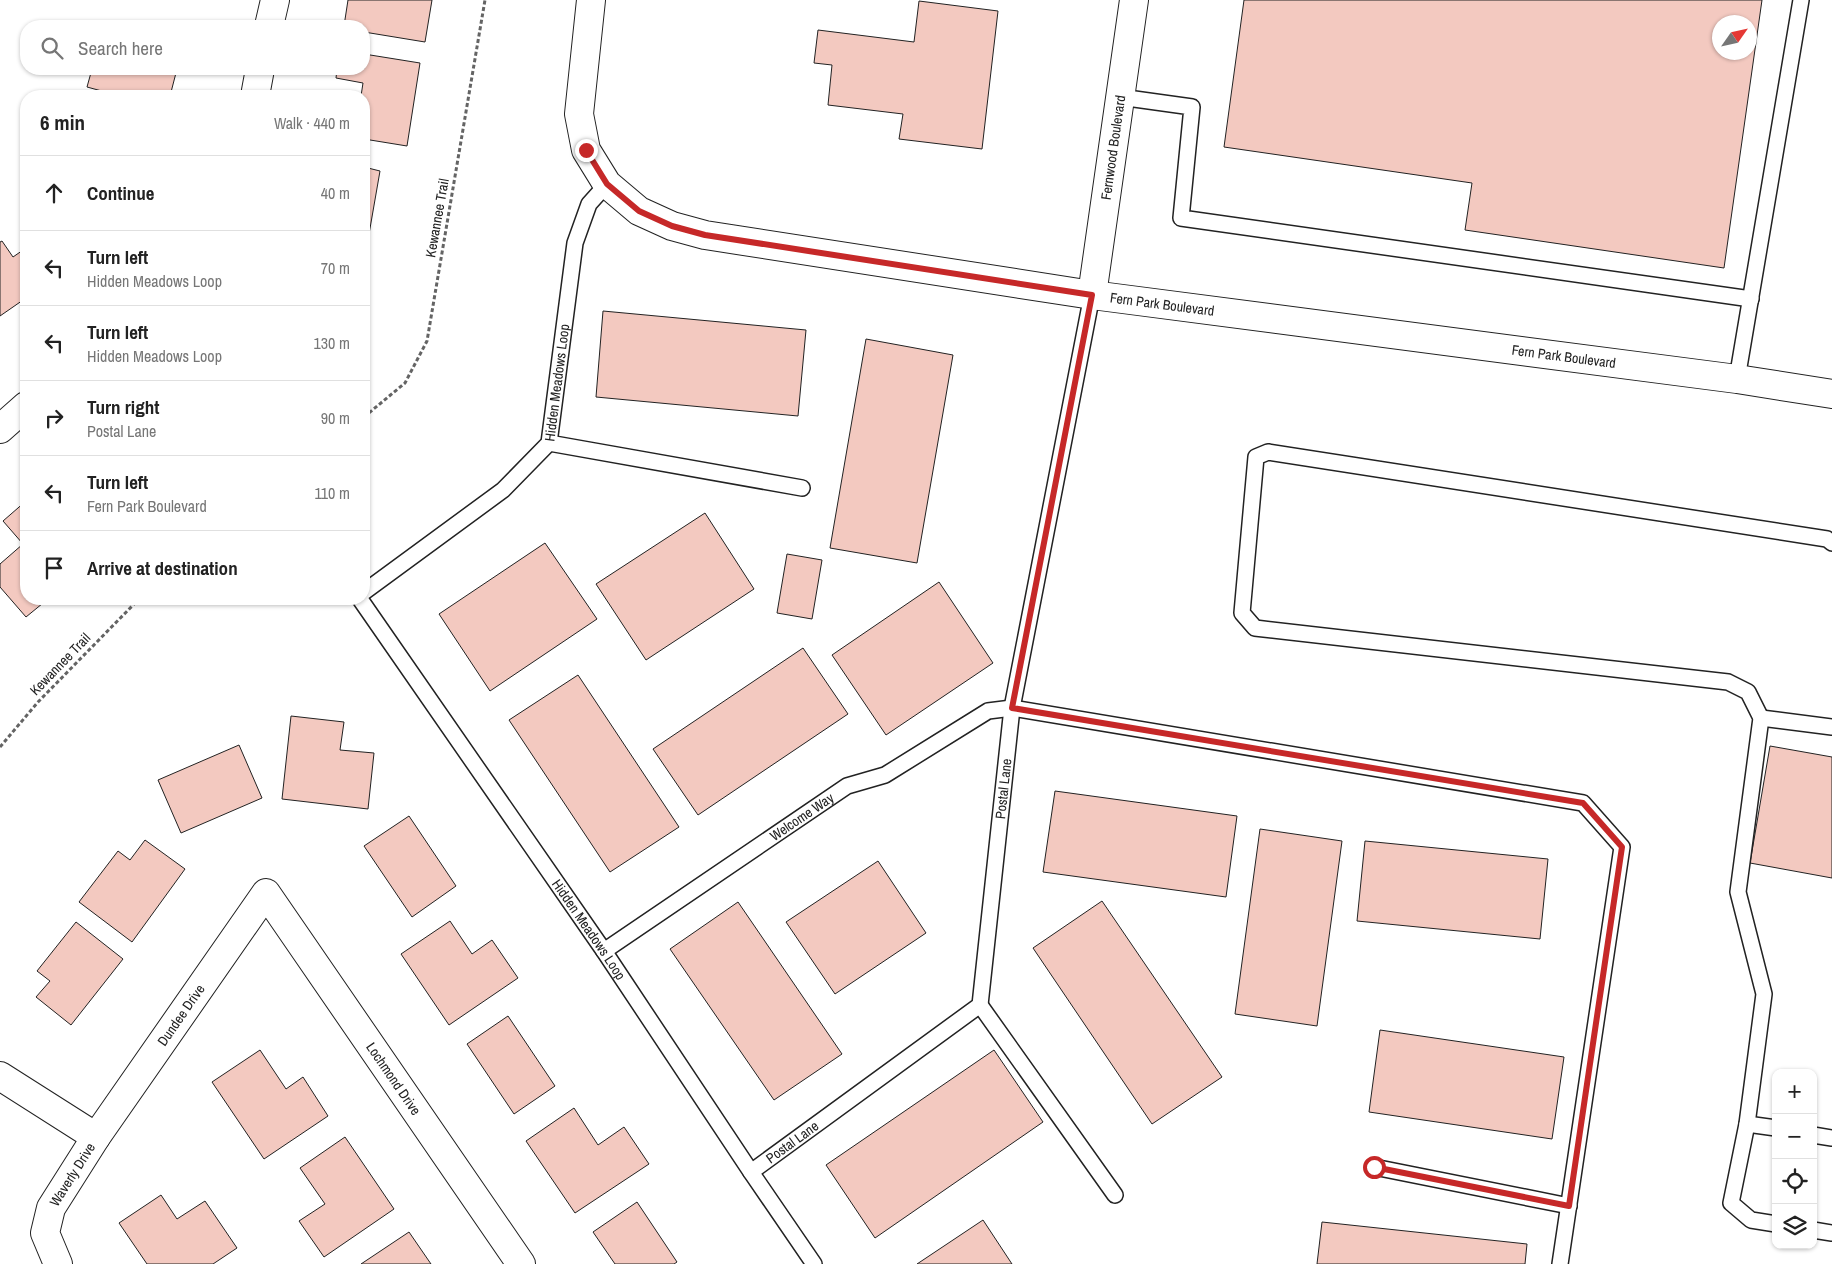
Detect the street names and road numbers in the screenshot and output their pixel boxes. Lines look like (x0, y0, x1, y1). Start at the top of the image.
street label: Fernwood Boulevard (1097, 94, 1129, 201)
street label: Kewannee Trail (421, 177, 453, 259)
street label: Fern Park Boulevard (1109, 288, 1215, 320)
street label: Hidden Meadows Loop (540, 323, 573, 442)
street label: Fern Park Boulevard (1511, 341, 1617, 372)
street label: Kewannee Trail (26, 629, 94, 699)
street label: Postal Lane (991, 758, 1016, 820)
street label: Welcome Way (766, 789, 837, 845)
street label: Hidden Meadows Loop (548, 876, 630, 983)
street label: Dundee Drive (153, 981, 209, 1049)
street label: Lochmond Drive (362, 1039, 425, 1118)
street label: Postal Lane (762, 1117, 822, 1167)
street label: Waverly Drive (45, 1139, 99, 1210)

